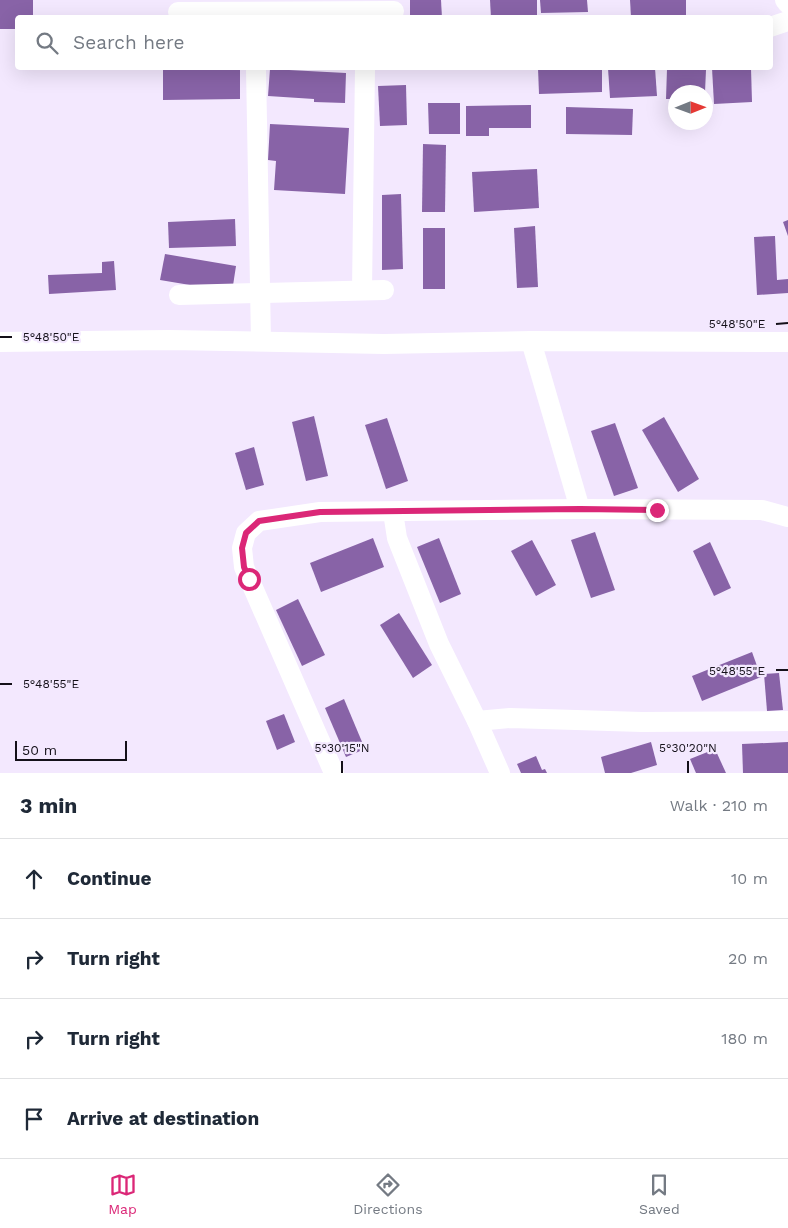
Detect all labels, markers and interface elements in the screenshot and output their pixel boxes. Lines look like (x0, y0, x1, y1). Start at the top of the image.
search box (15, 15, 773, 70)
icon: search (33, 29, 61, 57)
text: Search here (73, 31, 184, 54)
north arrow (668, 85, 713, 130)
text: 5°48'50"E (709, 317, 766, 331)
text: 5°48'50"E (23, 330, 80, 344)
route end (646, 499, 669, 522)
route start (238, 568, 261, 591)
text: 5°48'55"E (709, 664, 765, 678)
text: 5°48'55"E (23, 677, 79, 691)
scale bar (15, 738, 128, 761)
text: 5°30'15"N (314, 741, 370, 755)
text: 5°30'20"N (659, 741, 717, 755)
text: 50 m (22, 742, 57, 758)
text: 3 min (20, 793, 77, 818)
text: Walk · 210 m (670, 796, 768, 815)
icon: ahead (20, 865, 48, 893)
text: Continue (67, 867, 151, 890)
text: 10 m (731, 869, 768, 888)
icon: right (20, 945, 48, 973)
text: Turn right (67, 947, 160, 970)
text: 20 m (728, 949, 768, 968)
icon: right (20, 1025, 48, 1053)
text: Turn right (67, 1027, 160, 1050)
text: 180 m (721, 1029, 768, 1048)
icon: arrive (20, 1105, 48, 1133)
text: Arrive at destination (67, 1107, 259, 1130)
tab: Map (108, 1171, 137, 1217)
tab: Directions (353, 1171, 423, 1217)
tab: Saved (639, 1171, 680, 1217)

